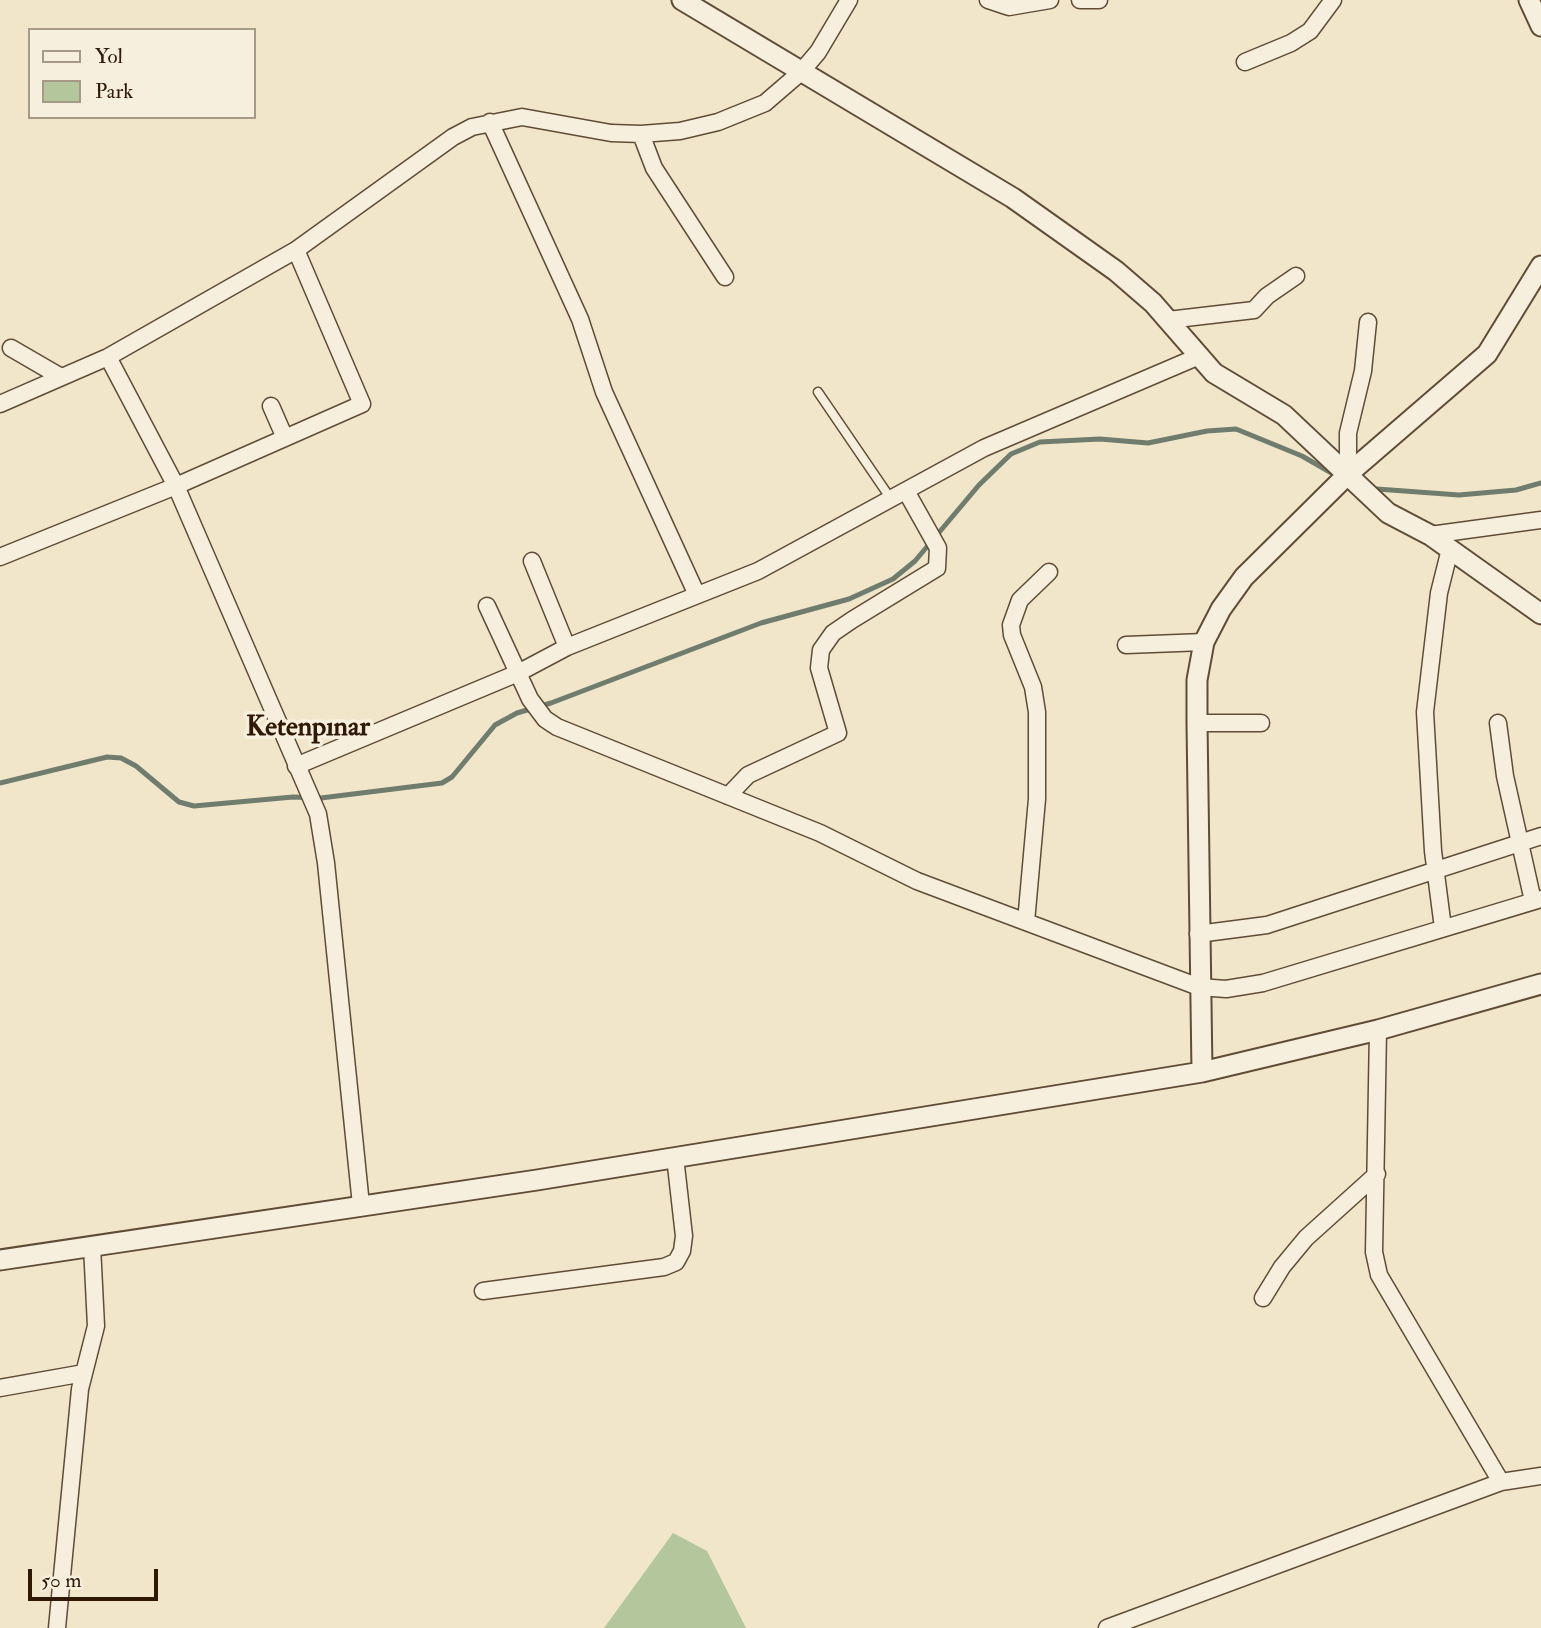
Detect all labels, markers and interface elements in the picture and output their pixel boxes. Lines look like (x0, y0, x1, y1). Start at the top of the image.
legend (28, 28, 256, 119)
text: Yol (95, 43, 123, 70)
text: Park (95, 78, 133, 105)
district label: Ketenpınar (246, 712, 370, 746)
scale bar (32, 1554, 161, 1598)
text: 50 m (41, 1567, 82, 1594)

